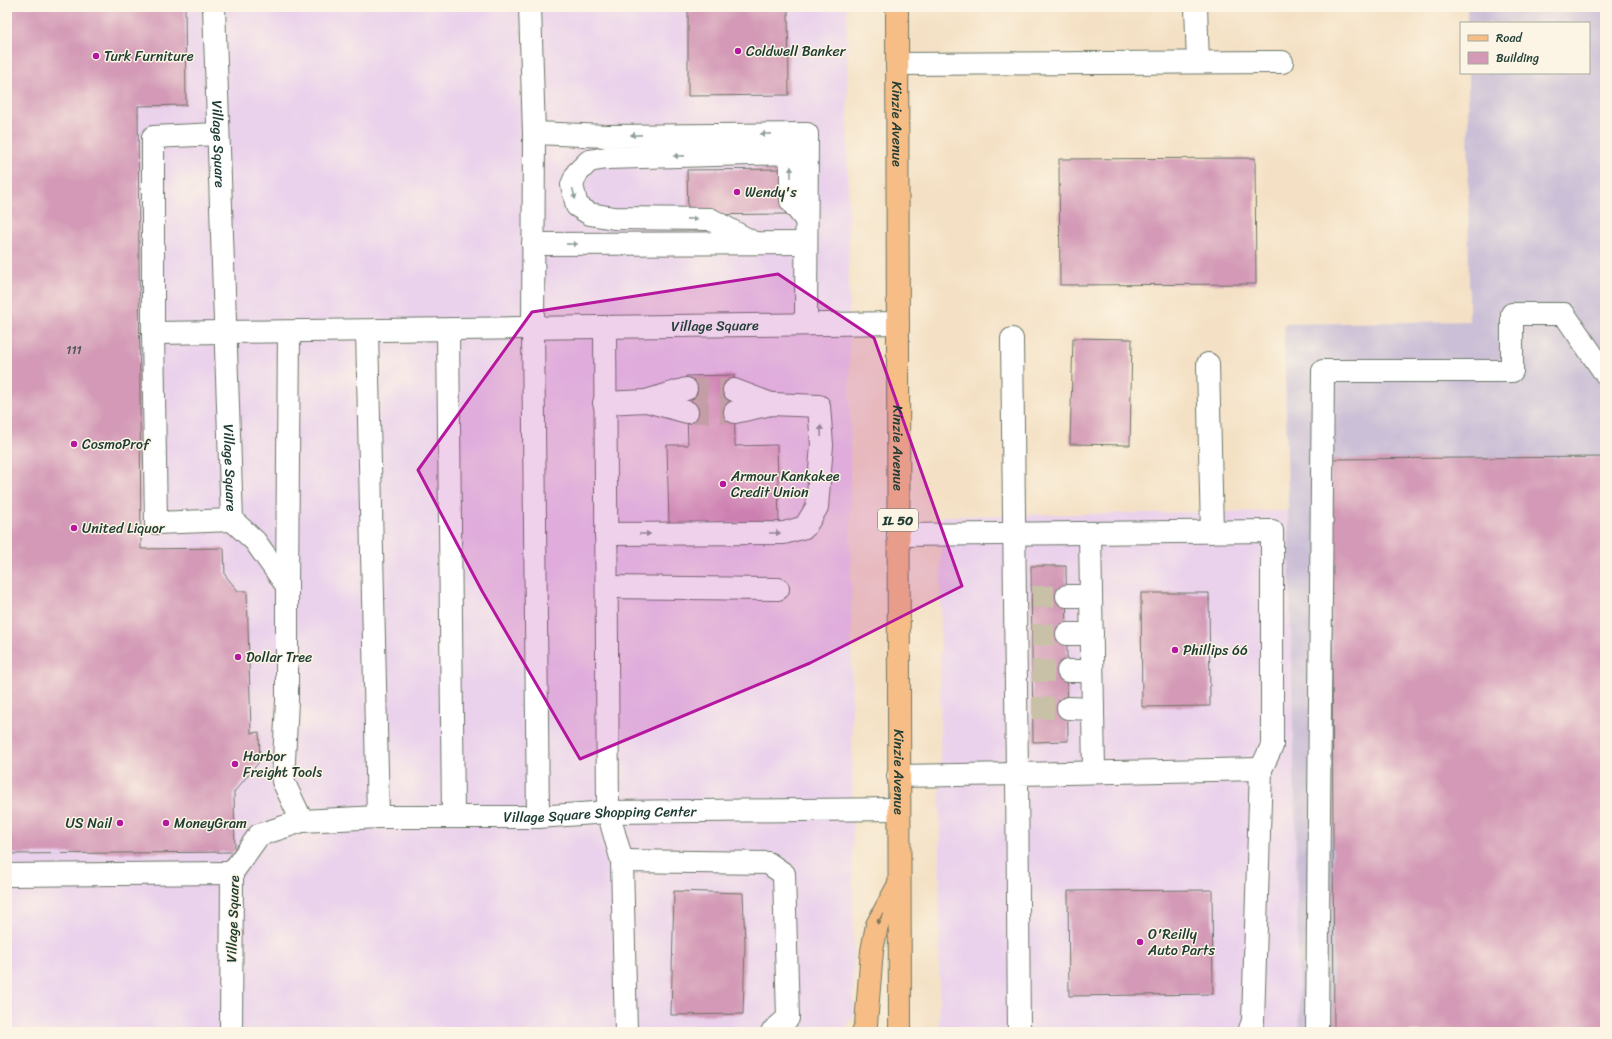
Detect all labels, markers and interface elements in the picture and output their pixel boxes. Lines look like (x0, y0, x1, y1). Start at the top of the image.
legend (1460, 22, 1590, 74)
text: Road (1496, 27, 1523, 49)
place label: Coldwell Banker (746, 39, 847, 64)
place label: Turk Furniture (104, 44, 194, 69)
marker: Coldwell Banker (733, 46, 743, 56)
text: Building (1496, 47, 1539, 69)
marker: Turk Furniture (91, 51, 101, 61)
street label: Kinzie Avenue (885, 81, 910, 167)
street label: Village Square (205, 100, 233, 188)
one-way arrow (759, 131, 772, 137)
one-way arrow (629, 132, 642, 138)
one-way arrow (672, 153, 685, 159)
one-way arrow (788, 165, 794, 178)
place label: Wendy's (745, 180, 797, 205)
marker: Wendy's (732, 187, 742, 197)
one-way arrow (572, 188, 578, 200)
one-way arrow (686, 216, 699, 222)
one-way arrow (566, 241, 579, 247)
street label: Village Square (671, 312, 759, 339)
house number: 111 (66, 339, 82, 361)
street label: Kinzie Avenue (886, 405, 911, 491)
street label: Village Square (216, 424, 244, 512)
one-way arrow (817, 425, 824, 437)
place label: CosmoProf (82, 432, 151, 457)
marker: CosmoProf (69, 439, 79, 449)
place label: Armour Kankakee Credit Union (730, 464, 840, 505)
marker: Armour Kankakee Credit Union (718, 479, 728, 489)
road number: IL 50 (878, 509, 918, 531)
place label: United Liquor (82, 516, 166, 541)
marker: United Liquor (69, 523, 79, 533)
one-way arrow (769, 530, 782, 536)
one-way arrow (639, 531, 652, 537)
place label: Phillips 66 (1183, 638, 1248, 663)
place label: Dollar Tree (246, 645, 312, 670)
marker: Phillips 66 (1170, 645, 1180, 655)
marker: Dollar Tree (233, 652, 243, 662)
street label: Kinzie Avenue (887, 729, 912, 815)
place label: Harbor Freight Tools (243, 744, 322, 785)
marker: Harbor Freight Tools (230, 759, 240, 769)
street label: Village Square Shopping Center (503, 799, 698, 830)
place label: US Nail (66, 811, 113, 836)
place label: MoneyGram (174, 811, 247, 836)
marker: US Nail (115, 818, 125, 828)
marker: MoneyGram (161, 818, 171, 828)
street label: Village Square (219, 875, 247, 963)
one-way arrow (877, 913, 884, 925)
place label: O'Reilly Auto Parts (1147, 922, 1215, 963)
marker: O'Reilly Auto Parts (1135, 937, 1145, 947)

